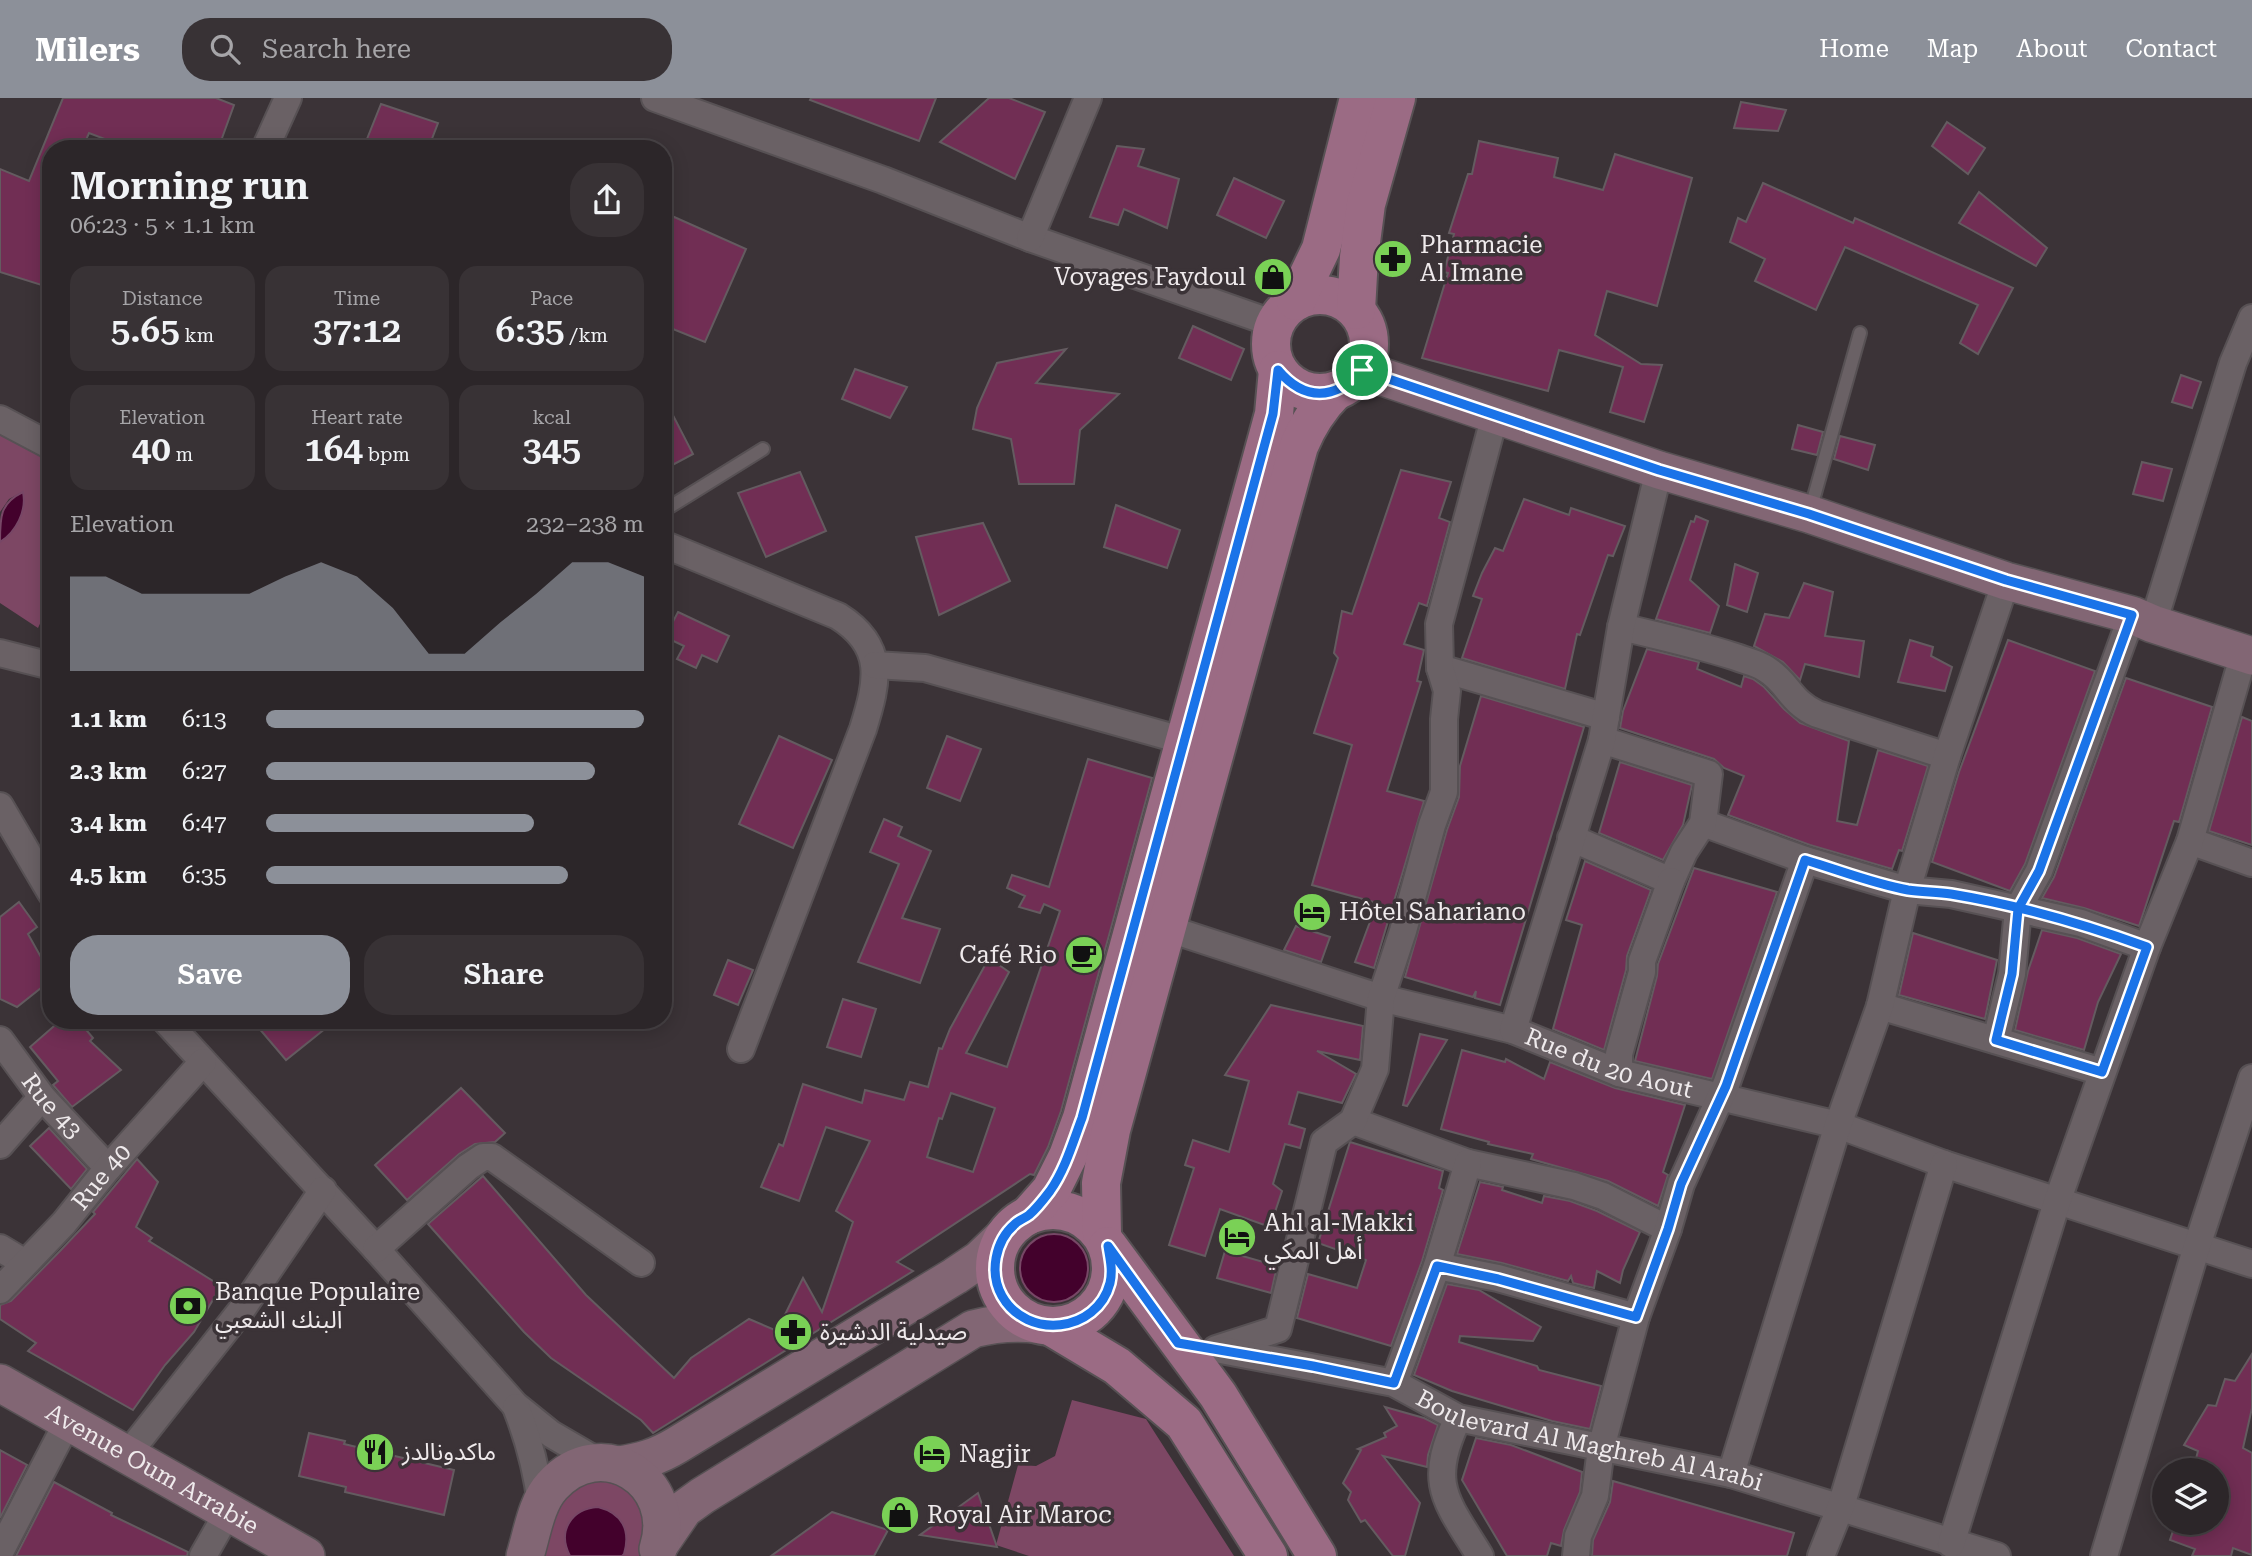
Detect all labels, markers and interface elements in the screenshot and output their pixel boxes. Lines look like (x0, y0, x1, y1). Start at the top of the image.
search box (182, 18, 672, 81)
text: Milers (35, 30, 140, 69)
icon: search (206, 30, 244, 68)
text: Search here (262, 34, 411, 64)
text: Home (1819, 35, 1889, 63)
text: Map (1927, 35, 1978, 63)
text: About (2016, 35, 2087, 63)
text: Contact (2125, 35, 2217, 63)
button: share (570, 163, 644, 237)
text: Morning run (70, 164, 309, 208)
text: 06:23 · 5 × 1.1 km (70, 212, 255, 239)
place label: Pharmacie Al Imane (1420, 231, 1543, 287)
pharmacy icon: Pharmacie Al Imane (1372, 238, 1414, 280)
shop icon: Voyages Faydoul (1252, 256, 1294, 298)
place label: Voyages Faydoul (1054, 263, 1246, 291)
text: Distance (122, 287, 203, 310)
text: Time (334, 287, 380, 310)
text: Pace (530, 287, 573, 310)
text: 5.65 (111, 310, 180, 351)
text: 37:12 (313, 310, 401, 351)
text: 6:35 (496, 310, 565, 351)
text: km (180, 324, 214, 347)
text: /km (565, 324, 608, 347)
pin (1332, 340, 1392, 400)
icon: arrive (1343, 351, 1381, 389)
text: Elevation (119, 406, 205, 429)
text: Heart rate (311, 406, 403, 429)
text: kcal (533, 406, 571, 429)
text: 40 (132, 429, 171, 470)
text: 164 (304, 429, 363, 470)
text: 345 (522, 429, 581, 470)
text: m (171, 443, 193, 466)
text: bpm (363, 443, 410, 466)
text: Elevation (70, 511, 174, 538)
text: 232–238 m (526, 511, 644, 538)
text: 1.1 km (70, 706, 147, 733)
text: 6:13 (182, 706, 227, 733)
text: 2.3 km (70, 758, 147, 785)
text: 6:27 (182, 758, 227, 785)
text: 3.4 km (70, 810, 147, 837)
text: 6:47 (182, 810, 227, 837)
text: 4.5 km (70, 862, 147, 889)
text: 6:35 (182, 862, 227, 889)
hotel icon: Hôtel Sahariano (1291, 891, 1333, 933)
place label: Hôtel Sahariano (1339, 898, 1526, 926)
cafe icon: Café Rio (1063, 934, 1105, 976)
button: Save (70, 935, 350, 1015)
button: Share (364, 935, 644, 1015)
place label: Café Rio (959, 941, 1057, 969)
street label: Rue du 20 Aout (1521, 1022, 1696, 1104)
street label: Rue 43 (16, 1068, 88, 1145)
street label: Rue 40 (66, 1138, 137, 1216)
place label: Ahl al-Makki أهل المكي (1264, 1209, 1414, 1270)
hotel icon: Ahl al-Makki أهل المكي (1216, 1216, 1258, 1258)
place label: Banque Populaire البنك الشعبي (215, 1278, 420, 1339)
bank icon: Banque Populaire البنك الشعبي (167, 1285, 209, 1327)
pharmacy icon: صيدلية الدشيرة (772, 1311, 814, 1353)
place label: صيدلية الدشيرة (820, 1318, 967, 1346)
street label: Boulevard Al Maghreb Al Arabi (1411, 1384, 1767, 1497)
street label: Avenue Oum Arrabie (41, 1398, 264, 1540)
restaurant icon: ماكدونالدز (354, 1431, 396, 1473)
hotel icon: Nagjir (911, 1433, 953, 1475)
place label: ماكدونالدز (401, 1438, 496, 1466)
place label: Nagjir (959, 1440, 1031, 1468)
map controls (2152, 1458, 2229, 1535)
button: layers (2152, 1458, 2229, 1535)
shop icon: Royal Air Maroc (879, 1494, 921, 1536)
place label: Royal Air Maroc (927, 1501, 1112, 1529)

